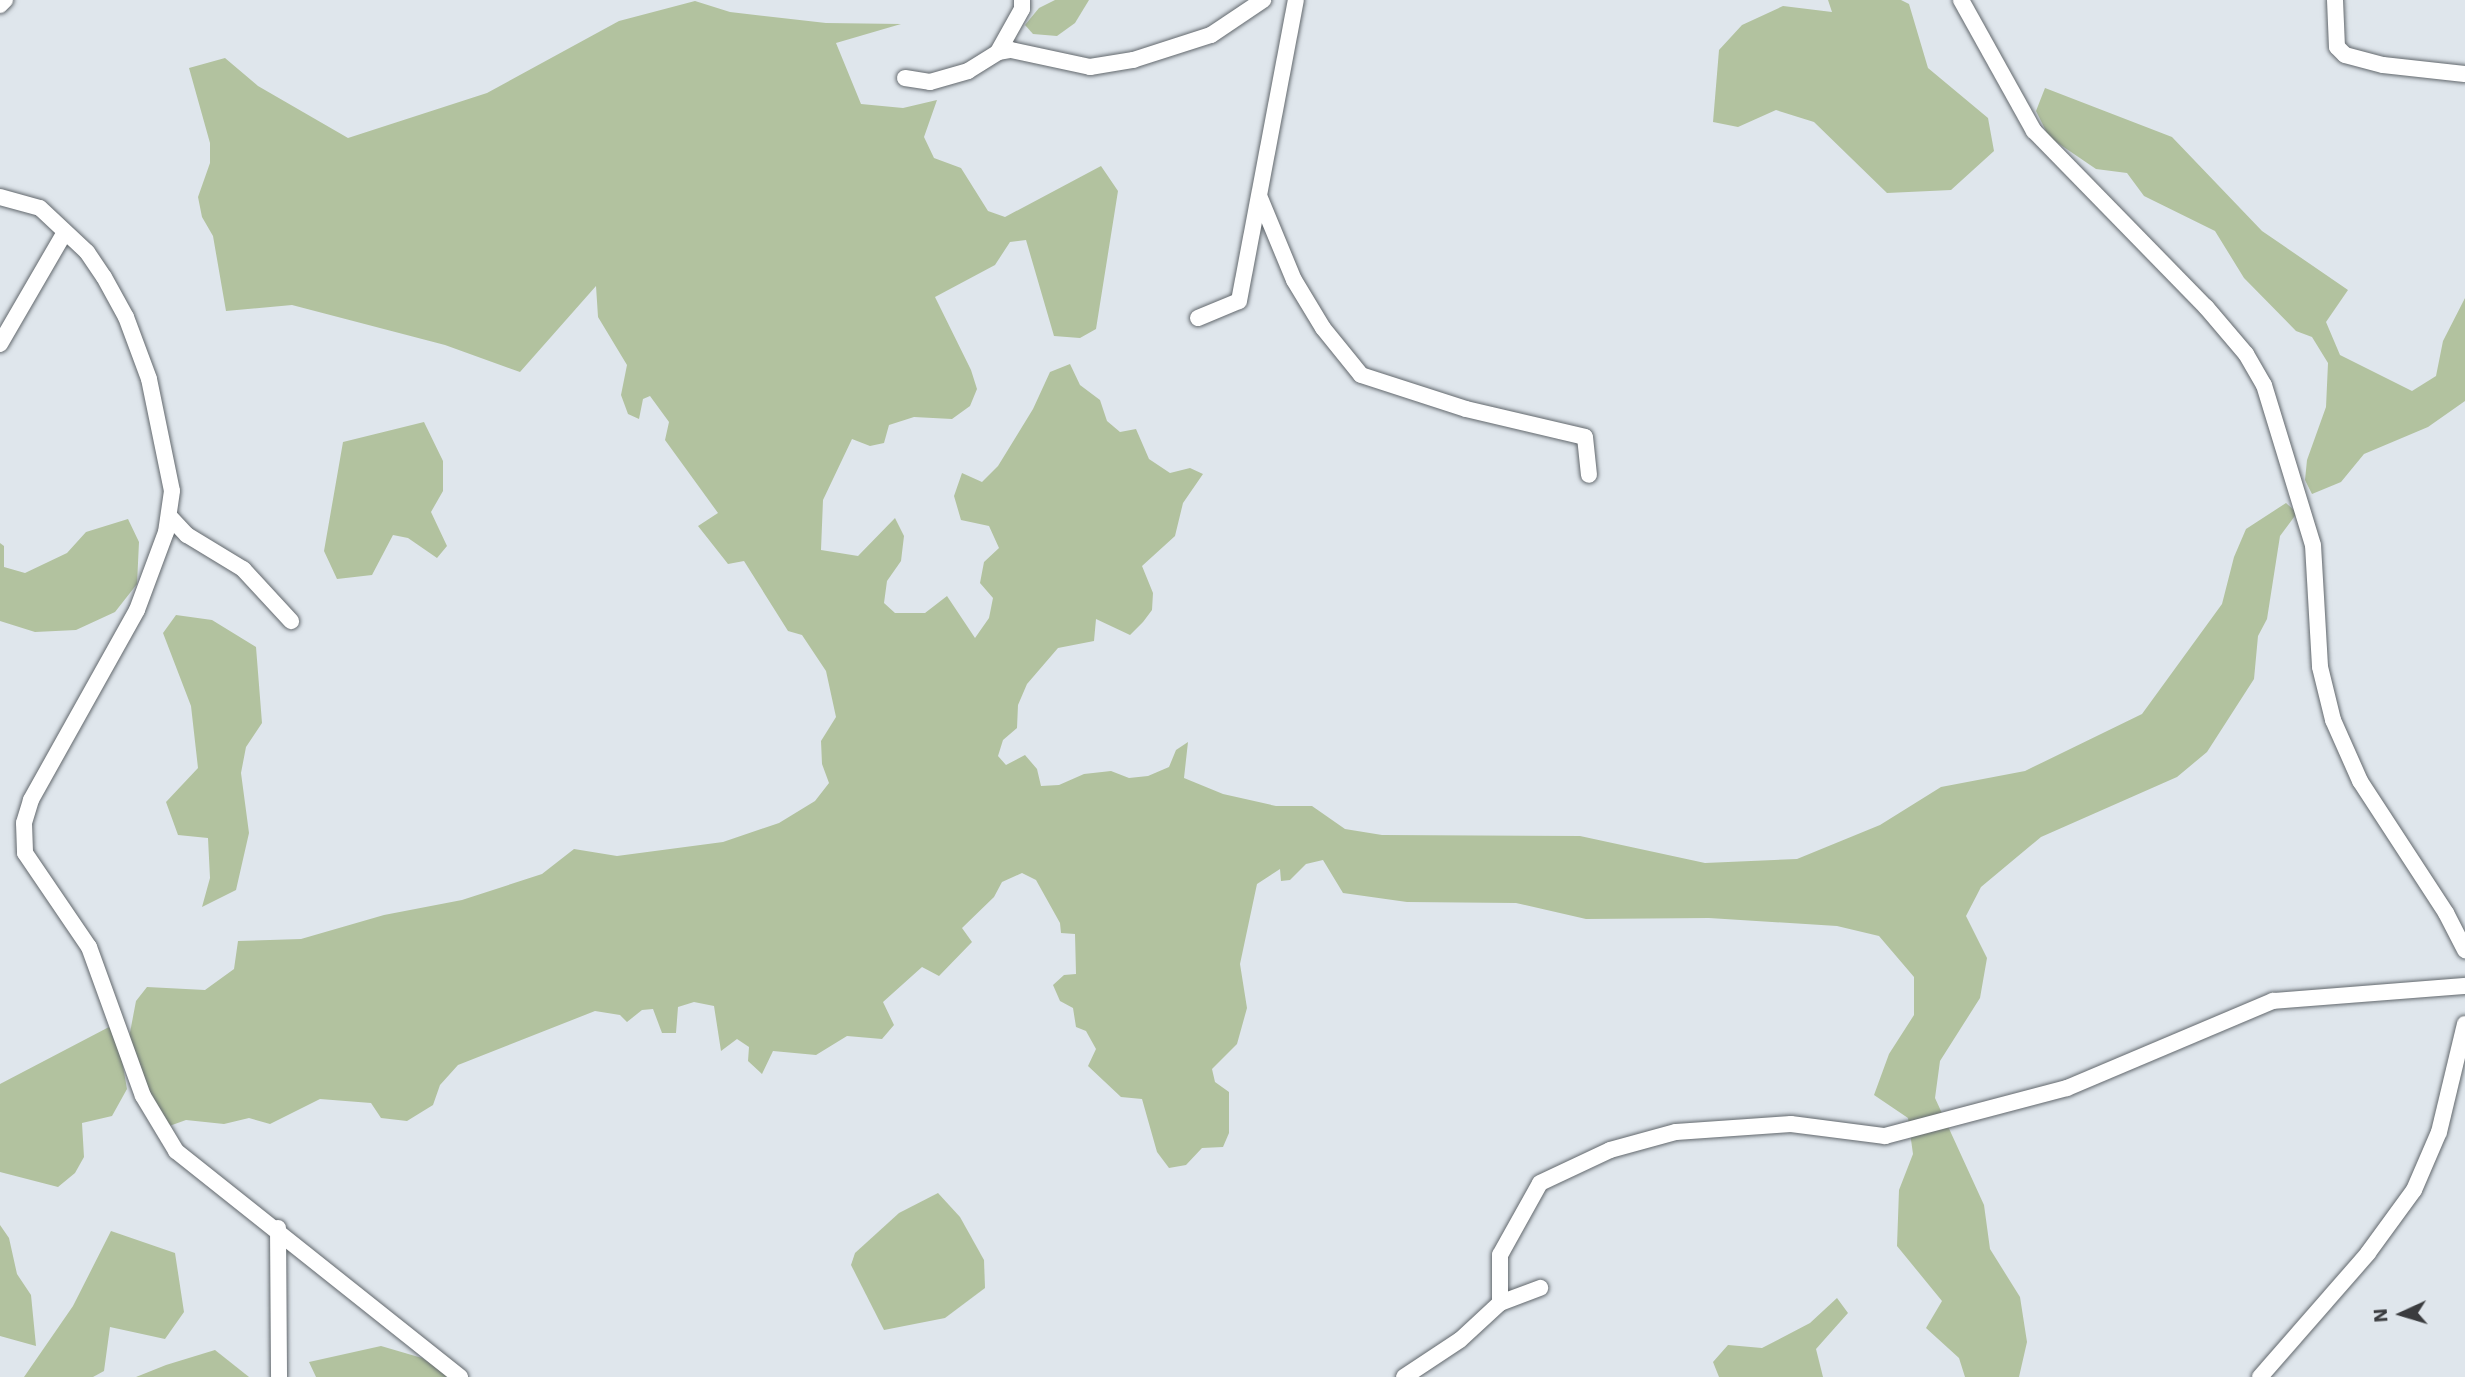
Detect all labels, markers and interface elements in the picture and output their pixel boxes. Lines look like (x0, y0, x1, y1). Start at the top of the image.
north arrow (2367, 1279, 2437, 1349)
text: N (2369, 1308, 2393, 1323)

